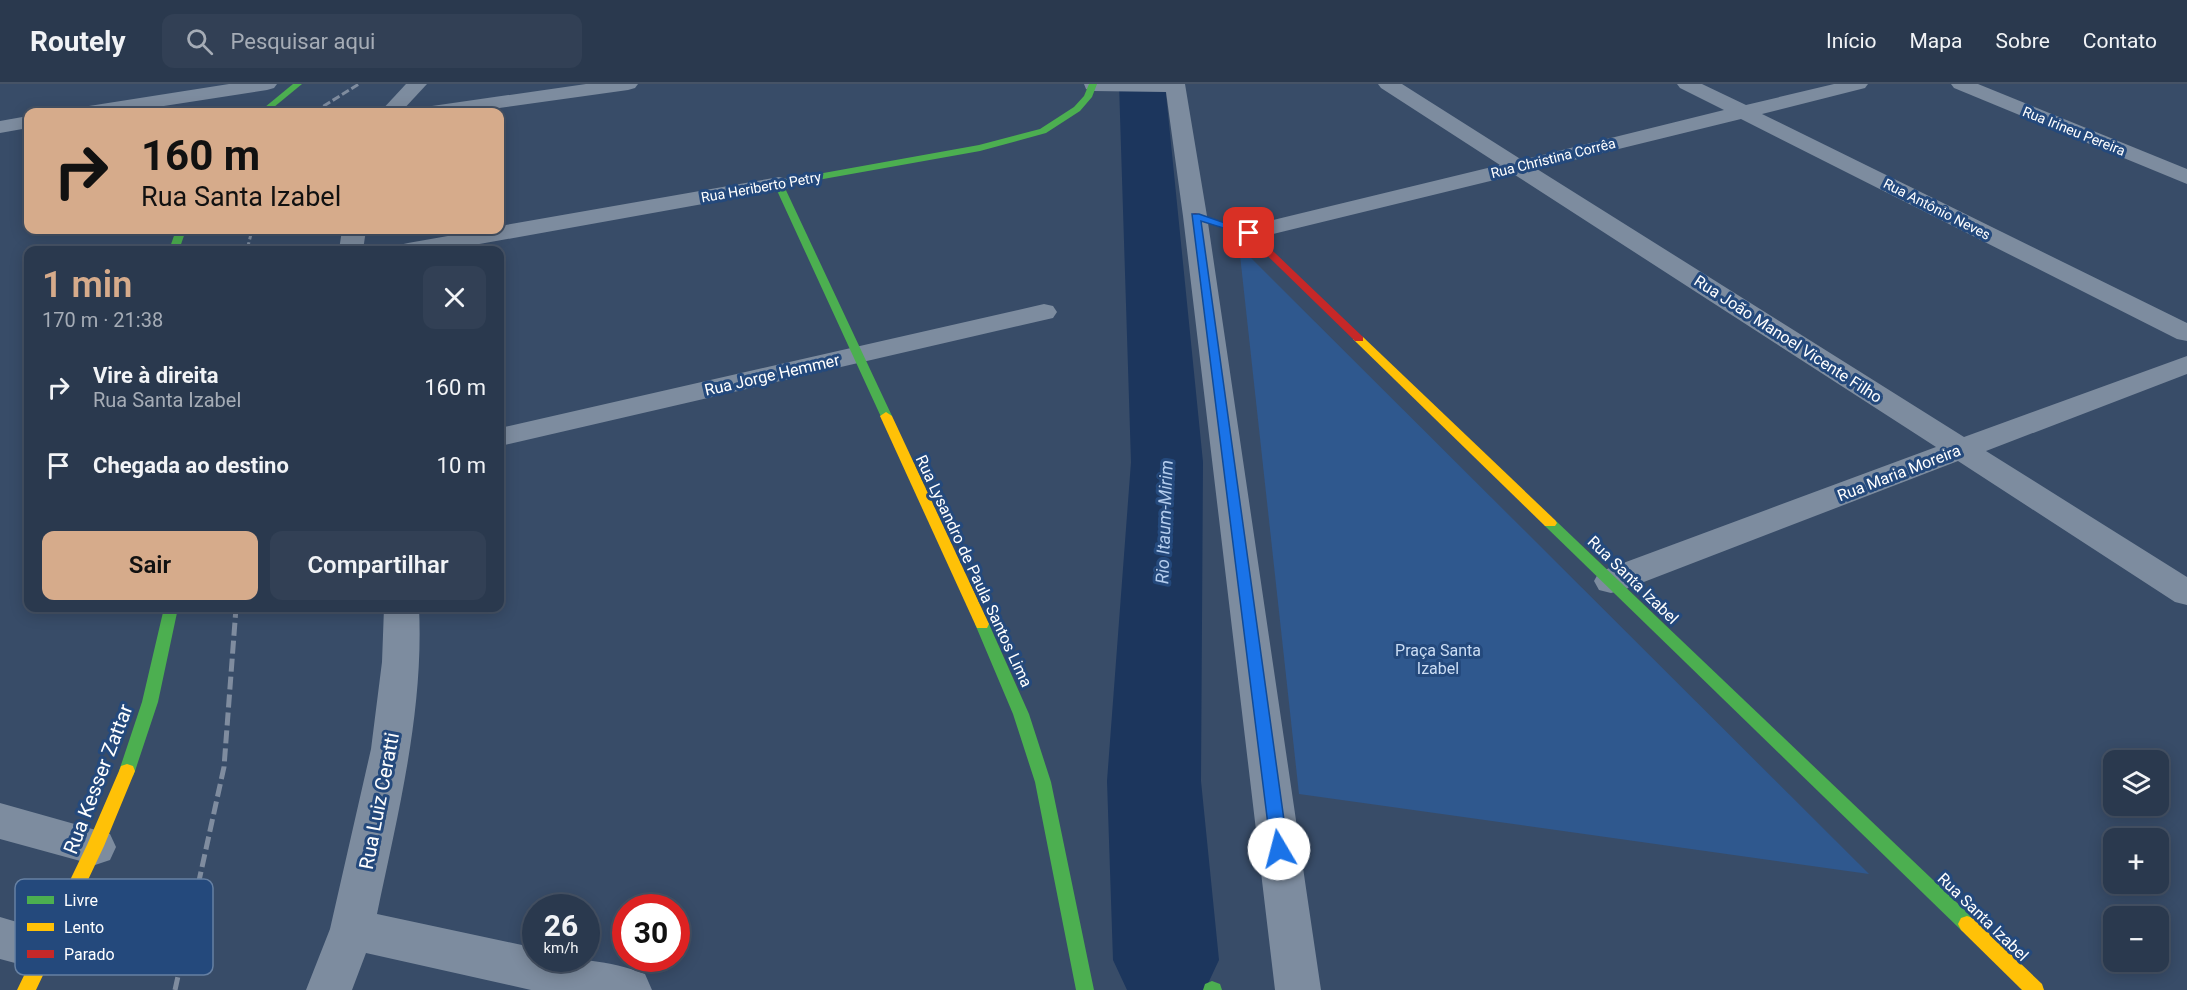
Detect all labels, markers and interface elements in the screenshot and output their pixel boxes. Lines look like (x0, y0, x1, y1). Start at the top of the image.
search box (162, 14, 582, 68)
text: Routely (30, 25, 126, 58)
icon: search (183, 25, 216, 58)
text: Pesquisar aqui (231, 29, 375, 54)
text: Início (1826, 29, 1877, 53)
text: Mapa (1910, 29, 1963, 53)
text: Sobre (1996, 29, 2050, 53)
text: Contato (2083, 29, 2157, 53)
street label: Rua Irineu Pereira (2020, 103, 2128, 159)
text: 160 m (141, 131, 260, 180)
icon: right (42, 132, 120, 210)
street label: Rua Christina Corrêa (1489, 135, 1617, 181)
street label: Rua Heriberto Petry (700, 169, 823, 205)
street label: Rua Antônio Neves (1881, 175, 1993, 243)
text: Rua Santa Izabel (141, 181, 341, 213)
pin (1223, 207, 1274, 258)
icon: arrive (1232, 216, 1265, 249)
text: 1 min (42, 264, 132, 306)
button: close (423, 266, 486, 329)
street label: Rua João Manoel Vicente Filho (1691, 271, 1885, 407)
text: 170 m · 21:38 (42, 308, 163, 332)
street label: Rua Jorge Hemmer (703, 350, 842, 400)
text: Vire à direita (93, 363, 219, 388)
icon: right (42, 371, 75, 404)
text: 160 m (424, 375, 486, 400)
text: Rua Santa Izabel (93, 388, 241, 412)
street label: Rua Maria Moreira (1835, 441, 1963, 505)
icon: arrive (42, 449, 75, 482)
street label: Rua Lysandro de Paula Santos Lima (912, 452, 1036, 690)
text: Chegada ao destino (93, 453, 289, 478)
text: 10 m (437, 453, 486, 478)
water label: Rio Itaum-Mirim (1151, 460, 1177, 584)
button: Sair (42, 531, 258, 600)
button: Compartilhar (270, 531, 486, 600)
street label: Rua Santa Izabel (1584, 532, 1682, 628)
park label: Praça Santa Izabel (1395, 641, 1481, 678)
street label: Rua Kesser Zattar (58, 700, 138, 857)
street label: Rua Luiz Ceratti (354, 730, 404, 872)
map controls (2103, 750, 2169, 972)
button: layers (2103, 750, 2169, 816)
position arrow (1247, 817, 1311, 881)
button: + (2103, 828, 2169, 894)
street label: Rua Santa Izabel (1934, 869, 2032, 965)
legend (15, 879, 213, 975)
text: Livre (64, 891, 98, 910)
speed limit sign: 30 (612, 894, 690, 972)
button: − (2103, 906, 2169, 972)
text: 26 (544, 908, 578, 943)
text: Lento (64, 918, 104, 937)
text: km/h (543, 939, 579, 957)
text: Parado (64, 945, 115, 964)

